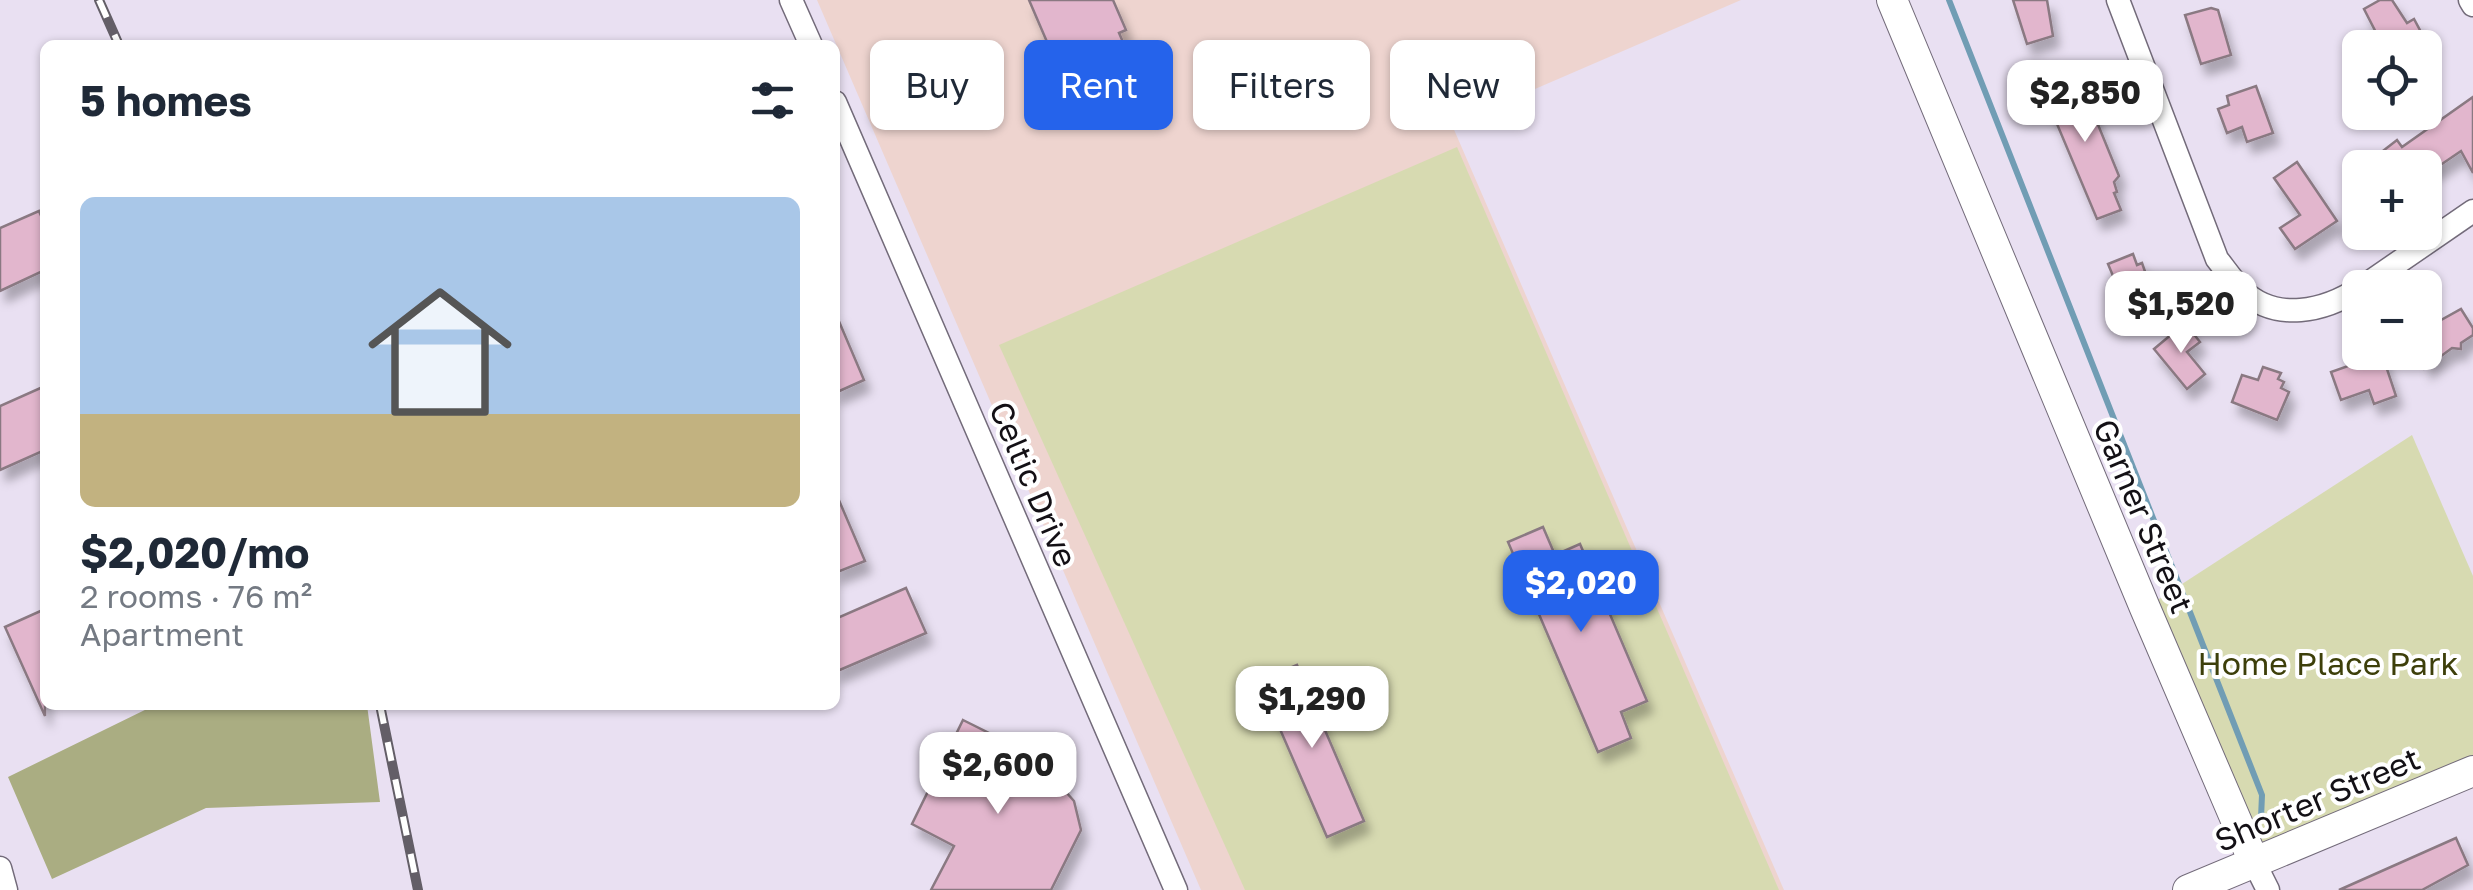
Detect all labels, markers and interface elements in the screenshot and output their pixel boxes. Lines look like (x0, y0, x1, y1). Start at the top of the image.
map controls (2342, 30, 2442, 370)
button: locate (2342, 30, 2442, 130)
chip: Buy (870, 40, 1004, 130)
chip: Rent (1024, 40, 1173, 130)
chip: Filters (1193, 40, 1370, 130)
chip: New (1390, 40, 1535, 130)
pin: $2,850 (2004, 60, 2166, 145)
icon: filters (745, 73, 800, 128)
text: $2,850 (2029, 73, 2141, 111)
text: 5 homes (80, 75, 252, 125)
button: + (2342, 150, 2442, 250)
icon: home (350, 262, 530, 442)
button: − (2342, 270, 2442, 370)
pin: $1,520 (2100, 271, 2262, 356)
text: $1,520 (2127, 284, 2235, 322)
street label: Celtic Drive (982, 396, 1086, 572)
street label: Garner Street (2086, 414, 2202, 618)
text: $2,020/mo (80, 527, 310, 577)
pin: $2,020 (1500, 550, 1662, 635)
text: $2,020 (1525, 563, 1637, 601)
text: 2 rooms · 76 m² (80, 577, 312, 615)
text: Apartment (80, 615, 244, 653)
park label: Home Place Park (2198, 644, 2458, 682)
pin: $1,290 (1231, 666, 1393, 751)
text: $1,290 (1258, 679, 1366, 717)
pin: $2,600 (917, 732, 1079, 817)
street label: Shorter Street (2209, 739, 2425, 859)
text: $2,600 (941, 745, 1055, 783)

